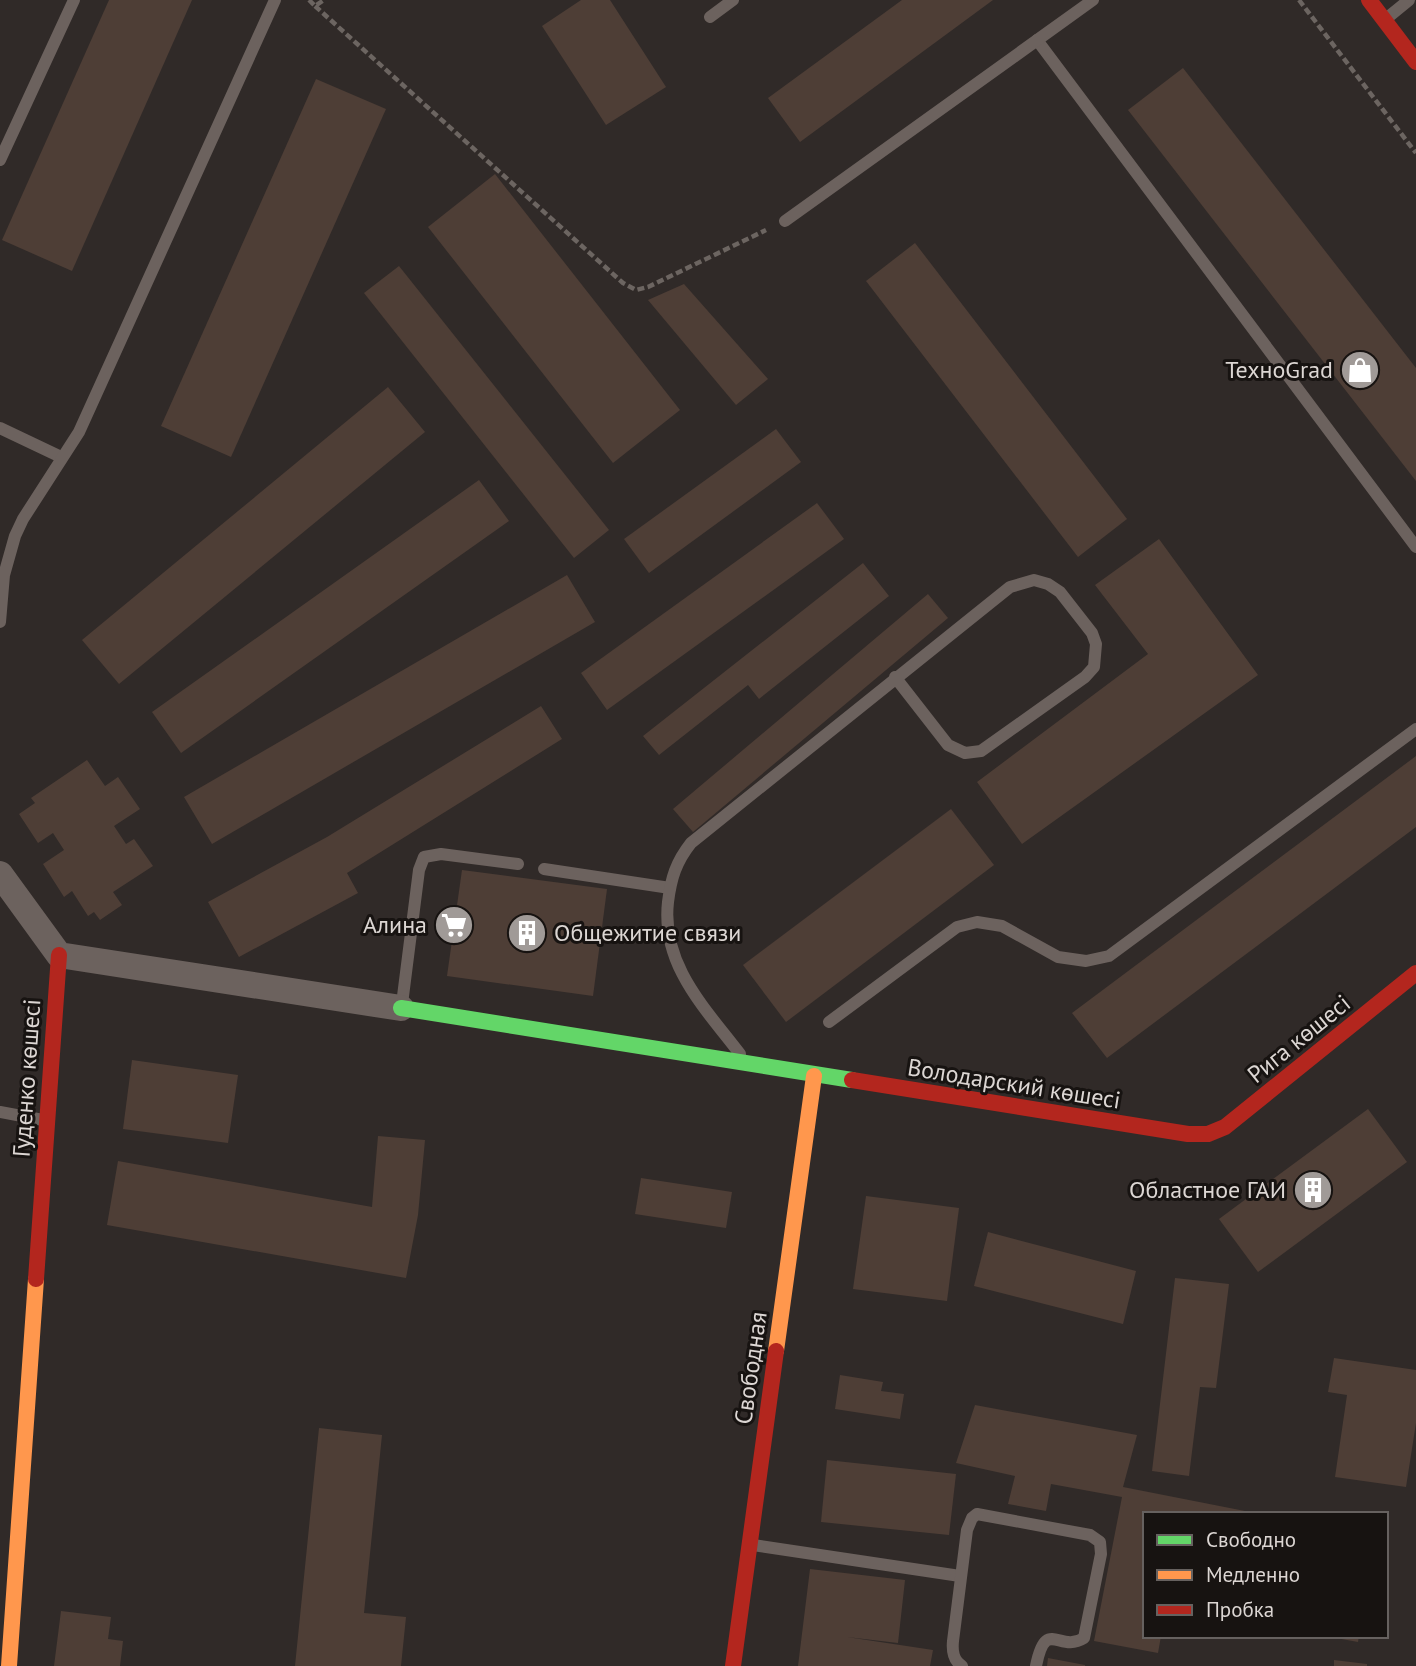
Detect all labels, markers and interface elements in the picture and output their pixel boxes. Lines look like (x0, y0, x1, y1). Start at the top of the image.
shop icon: ТехноGrad (1339, 349, 1381, 391)
place label: ТехноGrad (1225, 354, 1333, 385)
supermarket icon: Алина (433, 904, 475, 946)
place label: Алина (363, 909, 427, 940)
building icon: Общежитие связи (506, 912, 548, 954)
place label: Общежитие связи (554, 917, 741, 948)
street label: Рига көшесі (1241, 988, 1357, 1090)
street label: Гуденко көшесі (6, 998, 47, 1158)
street label: Володарский көшесі (905, 1051, 1123, 1116)
building icon: Областное ГАИ (1292, 1169, 1334, 1211)
place label: Областное ГАИ (1129, 1174, 1286, 1205)
street label: Свободная (727, 1310, 774, 1426)
legend (1143, 1512, 1388, 1638)
text: Свободно (1206, 1526, 1296, 1553)
text: Медленно (1206, 1561, 1300, 1588)
text: Пробка (1206, 1596, 1274, 1623)

